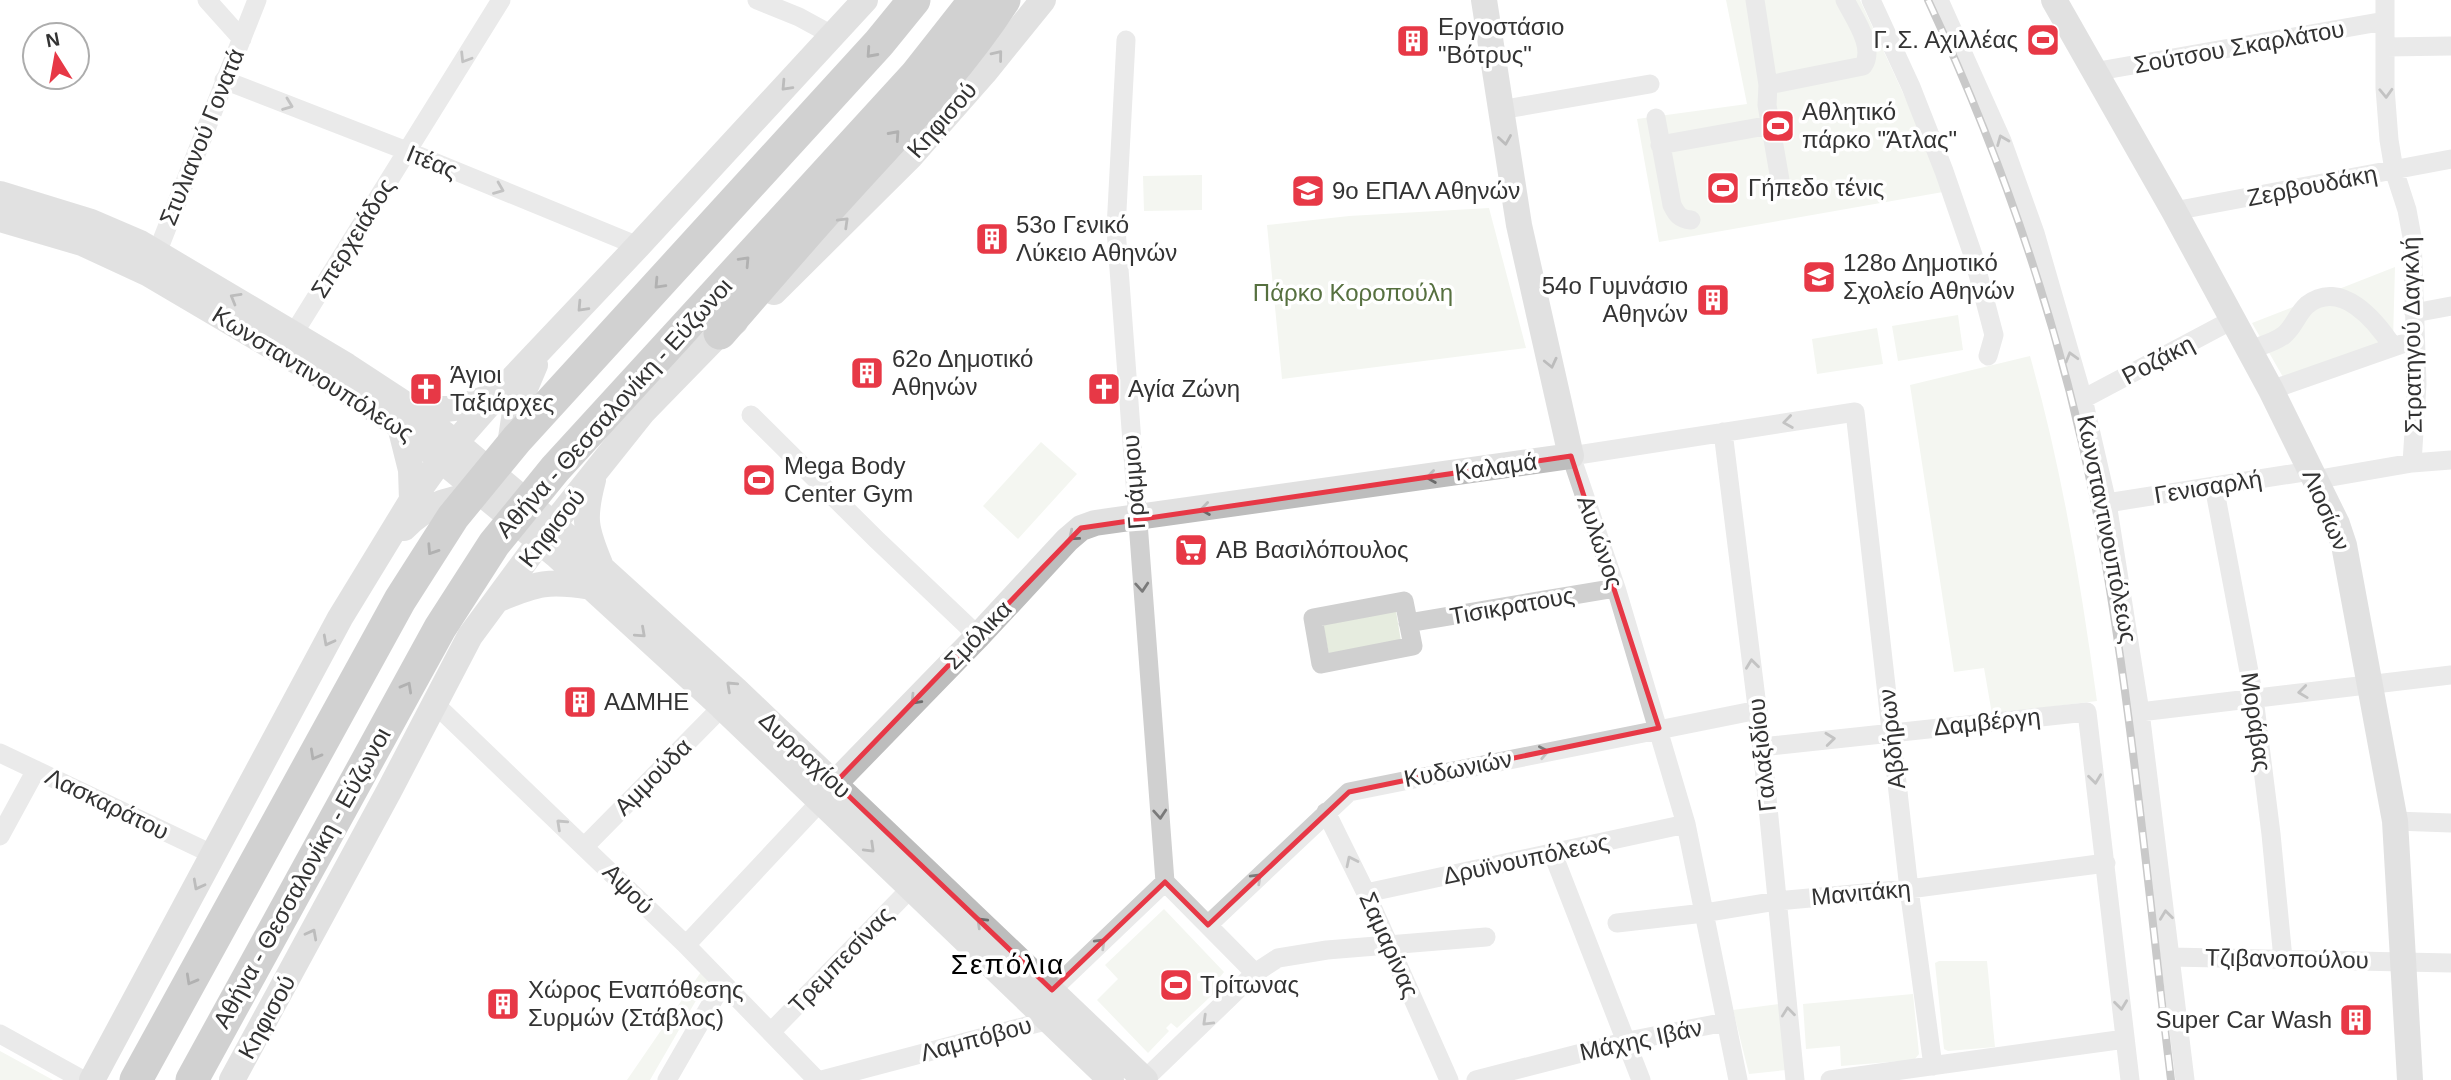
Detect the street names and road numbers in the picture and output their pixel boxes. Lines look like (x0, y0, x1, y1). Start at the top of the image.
street label: Σούτσου Σκαρλάτου (2132, 15, 2346, 78)
street label: Στυλιανού Γονατά (154, 44, 249, 229)
street label: Κηφισού (901, 76, 982, 163)
street label: Ιτέας (403, 139, 461, 184)
street label: Ζερβουδάκη (2245, 160, 2379, 211)
street label: Σπερχειάδος (305, 173, 400, 302)
street label: Στρατηγού Δαγκλή (2396, 236, 2427, 434)
street label: Αθήνα - Θεσσαλονίκη - Εύζωνοι (490, 273, 737, 543)
street label: Κωνσταντινουπόλεως (208, 301, 419, 447)
street label: Ροζάκη (2117, 329, 2198, 390)
street label: Κωνσταντινουπόλεως (2072, 412, 2143, 645)
street label: Γράμμου (1117, 434, 1150, 530)
street label: Καλαμά (1453, 447, 1539, 486)
street label: Γενισαρλή (2152, 465, 2264, 508)
street label: Λιοσίων (2297, 465, 2356, 554)
street label: Κηφισού (513, 483, 590, 572)
street label: Αυλώνος (1572, 492, 1629, 592)
street label: Τισικρατους (1448, 581, 1576, 630)
street label: Σμόλικα (939, 595, 1017, 674)
street label: Μοράβας (2236, 670, 2277, 773)
street label: Αβδήρων (1873, 687, 1910, 791)
street label: Γαλαξιδίου (1742, 697, 1781, 813)
street label: Δαμβέργη (1932, 702, 2042, 741)
street label: Δυρραχίου (754, 706, 857, 804)
street label: Αθήνα - Θεσσαλονίκη - Εύζωνοι (208, 723, 396, 1033)
street label: Αμμούδα (609, 733, 697, 821)
street label: Κυδωνιών (1402, 745, 1514, 792)
street label: Λασκαράτου (41, 762, 173, 845)
street label: Δρυϊνουπόλεως (1440, 828, 1611, 889)
street label: Αψού (598, 858, 659, 919)
street label: Μανιτάκη (1810, 875, 1912, 910)
street label: Σαμαρίνας (1354, 888, 1425, 1002)
street label: Τρεμπεσίνας (783, 901, 898, 1019)
street label: Τζιβανοπούλου (2205, 944, 2369, 973)
street label: Κηφισού (233, 970, 301, 1063)
street label: Λαμπόβου (917, 1011, 1034, 1066)
street label: Μάχης Ιβάν (1577, 1013, 1705, 1066)

